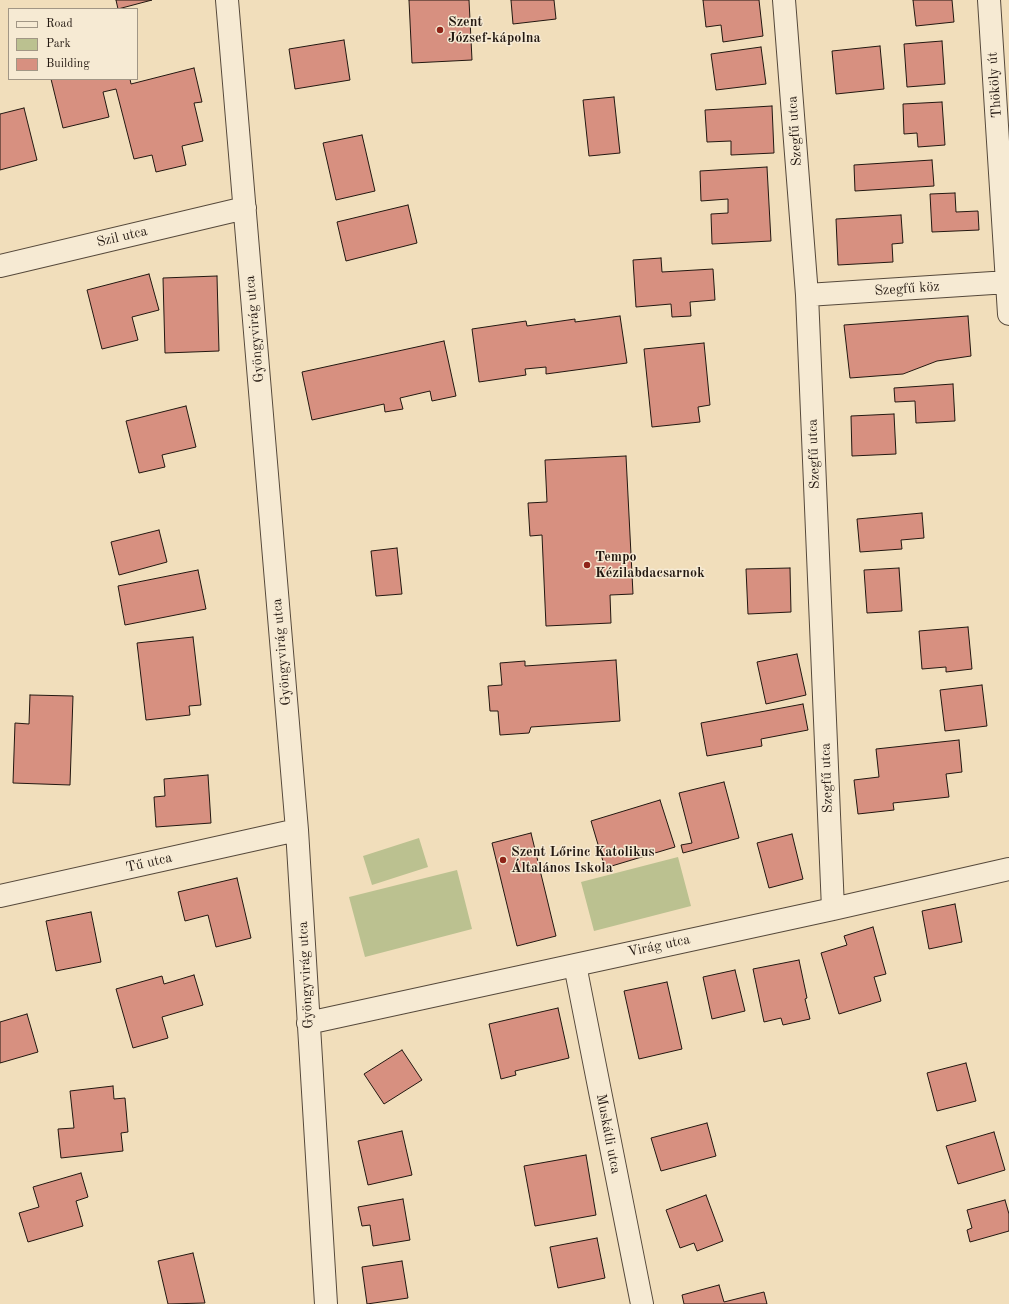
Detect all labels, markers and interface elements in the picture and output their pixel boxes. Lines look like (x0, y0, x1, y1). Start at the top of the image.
legend (8, 8, 138, 80)
place label: Szent József-kápolna (448, 14, 541, 46)
text: Road (46, 18, 73, 30)
marker: Szent József-kápolna (435, 25, 445, 35)
text: Park (46, 38, 71, 50)
street label: Thököly út (984, 51, 1006, 119)
text: Building (46, 58, 90, 70)
street label: Szegfű utca (784, 95, 806, 167)
street label: Szil utca (95, 223, 149, 251)
street label: Gyöngyvirág utca (242, 275, 268, 383)
street label: Szegfű köz (874, 278, 940, 300)
street label: Szegfű utca (804, 419, 824, 489)
place label: Tempo Kézilabdacsarnok (595, 549, 705, 582)
marker: Tempo Kézilabdacsarnok (582, 560, 592, 570)
street label: Gyöngyvirág utca (269, 598, 295, 706)
street label: Szegfű utca (817, 743, 837, 813)
place label: Szent Lőrinc Katolikus Általános Iskola (511, 844, 654, 876)
street label: Tű utca (124, 850, 174, 876)
marker: Szent Lőrinc Katolikus Általános Iskola (498, 855, 508, 865)
street label: Gyöngyvirág utca (295, 921, 317, 1029)
street label: Virág utca (626, 931, 692, 961)
street label: Muskátli utca (592, 1093, 624, 1175)

